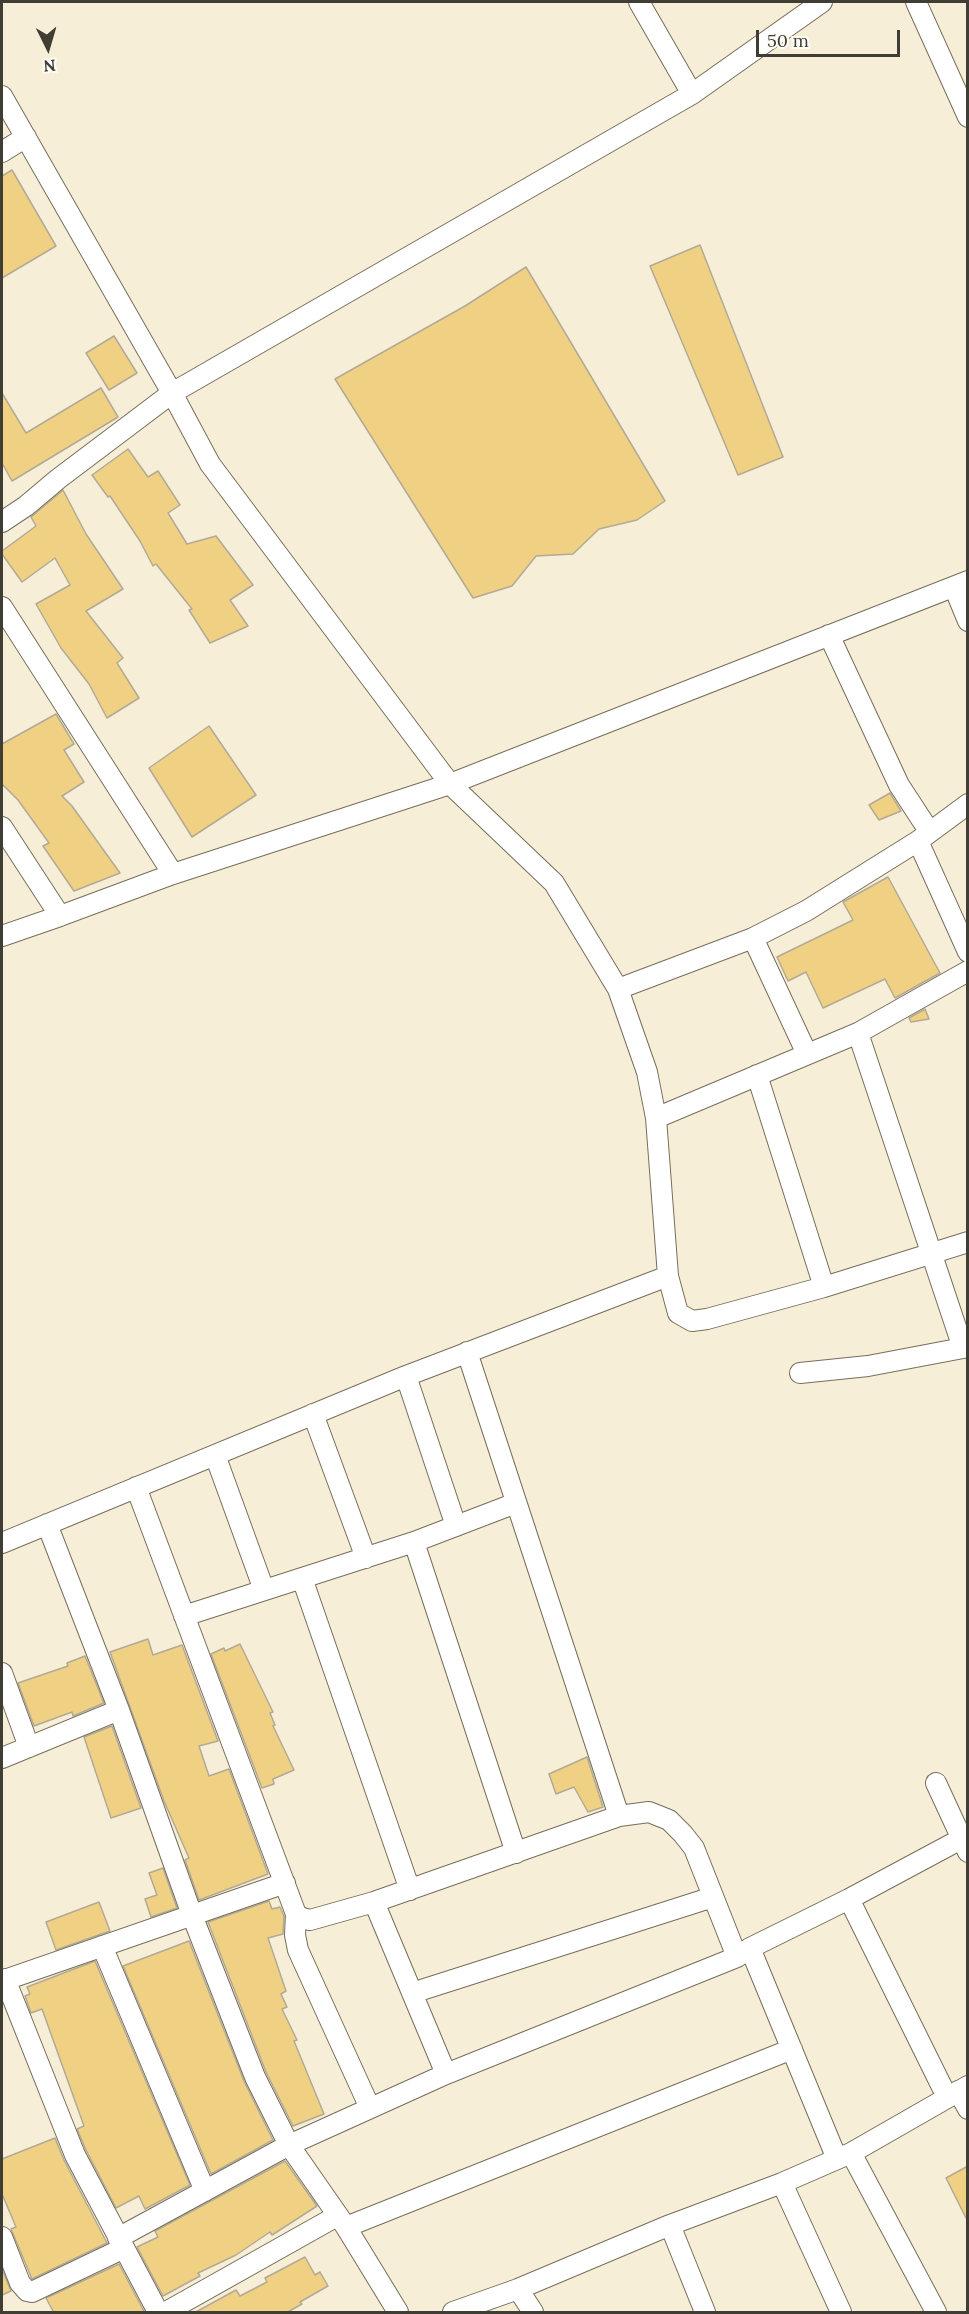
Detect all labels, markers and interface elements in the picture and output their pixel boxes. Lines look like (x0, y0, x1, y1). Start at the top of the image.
north arrow (18, 18, 78, 78)
scale bar (759, 18, 903, 56)
text: 50 m (767, 29, 809, 52)
text: N (43, 55, 57, 76)

